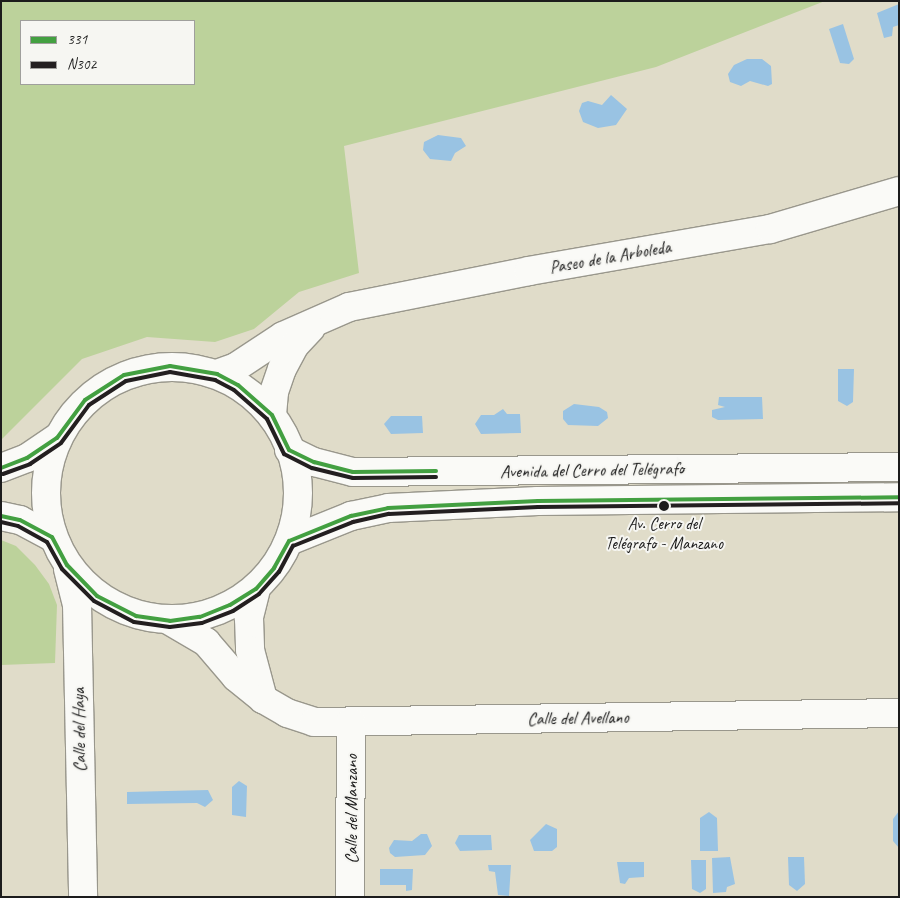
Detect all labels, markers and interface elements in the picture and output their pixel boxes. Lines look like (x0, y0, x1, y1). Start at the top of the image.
legend (20, 20, 195, 85)
text: 331 (67, 30, 87, 49)
text: N302 (67, 55, 96, 74)
street label: Paseo de la Arboleda (547, 236, 673, 278)
street label: Avenida del Cerro del Telégrafo (500, 458, 684, 482)
marker: Av. Cerro del Telégrafo - Manzano (659, 501, 669, 511)
place label: Av. Cerro del Telégrafo - Manzano (605, 514, 723, 554)
street label: Calle del Haya (67, 688, 91, 772)
street label: Calle del Avellano (527, 706, 629, 730)
street label: Calle del Manzano (340, 754, 362, 864)

